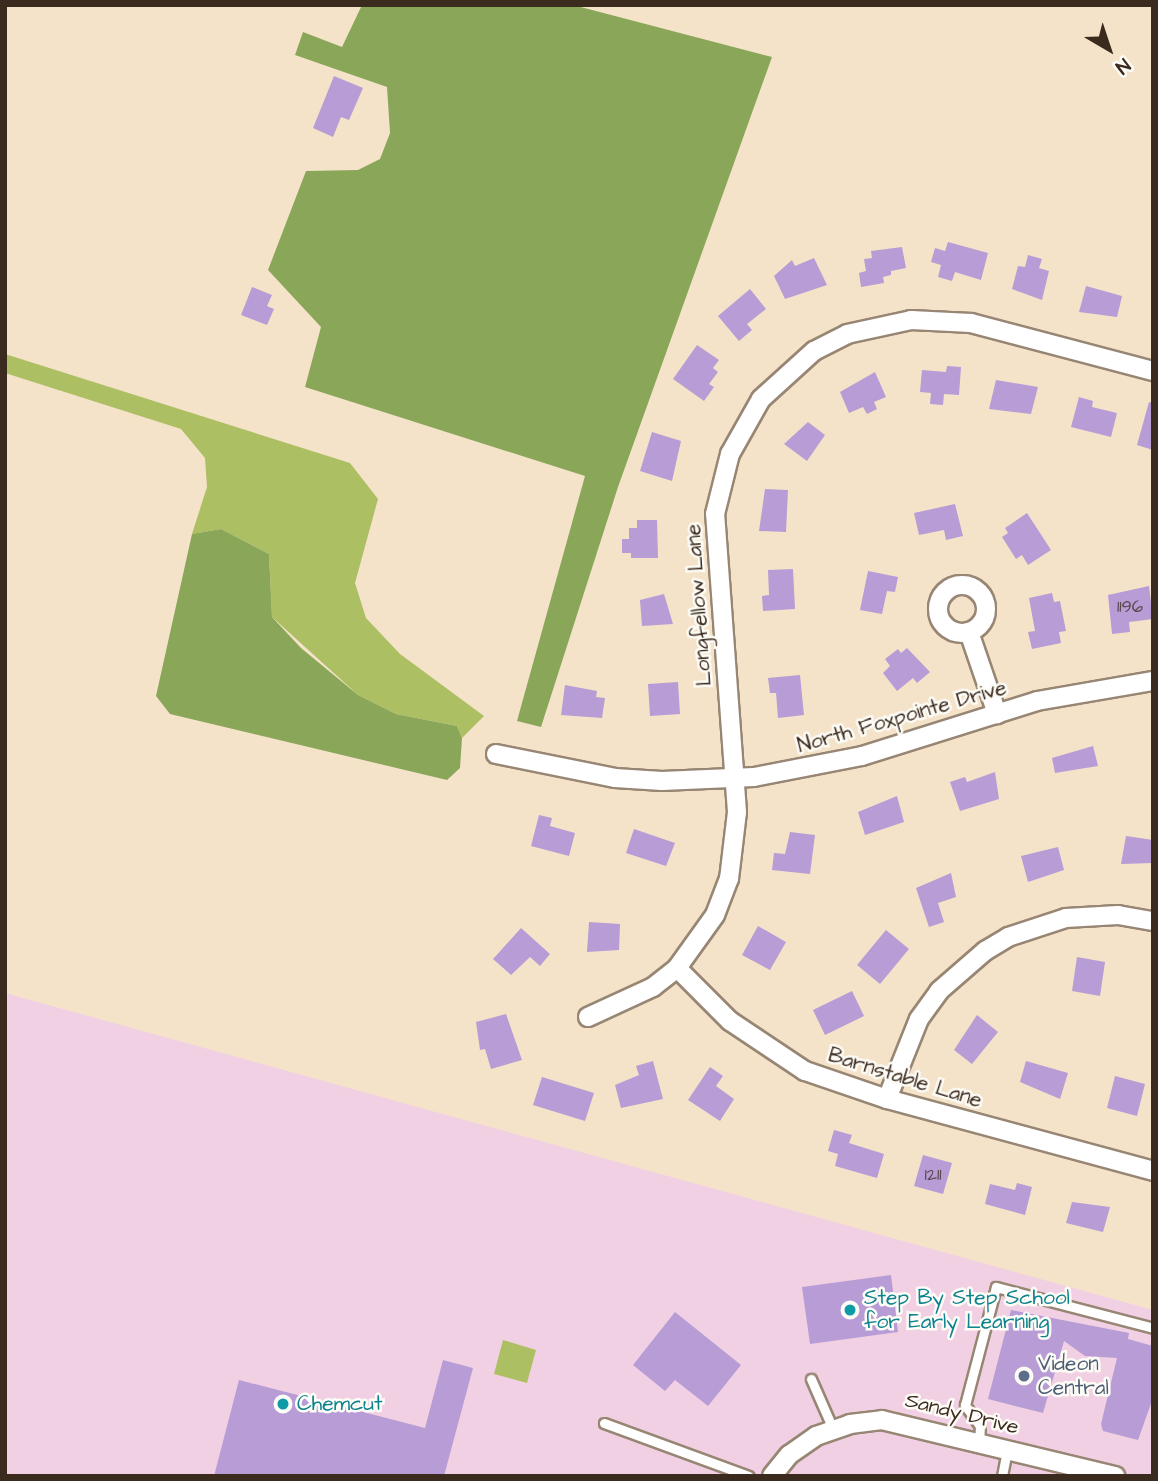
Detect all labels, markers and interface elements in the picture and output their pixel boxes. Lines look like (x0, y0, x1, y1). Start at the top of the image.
north arrow (1074, 14, 1144, 84)
text: N (1109, 51, 1136, 80)
street label: Longfellow Lane (681, 523, 717, 687)
house number: 1196 (1117, 596, 1143, 618)
street label: North Foxpointe Drive (795, 675, 1009, 759)
street label: Barnstable Lane (825, 1043, 985, 1113)
house number: 1211 (924, 1164, 942, 1186)
place label: Step By Step School for Early Learning (864, 1285, 1070, 1335)
marker: Step By Step School for Early Learning (842, 1302, 858, 1318)
place label: Videon Central (1038, 1351, 1109, 1401)
marker: Videon Central (1016, 1368, 1032, 1384)
street label: Sandy Drive (903, 1388, 1021, 1440)
place label: Chemcut (297, 1391, 382, 1417)
marker: Chemcut (275, 1396, 291, 1412)

